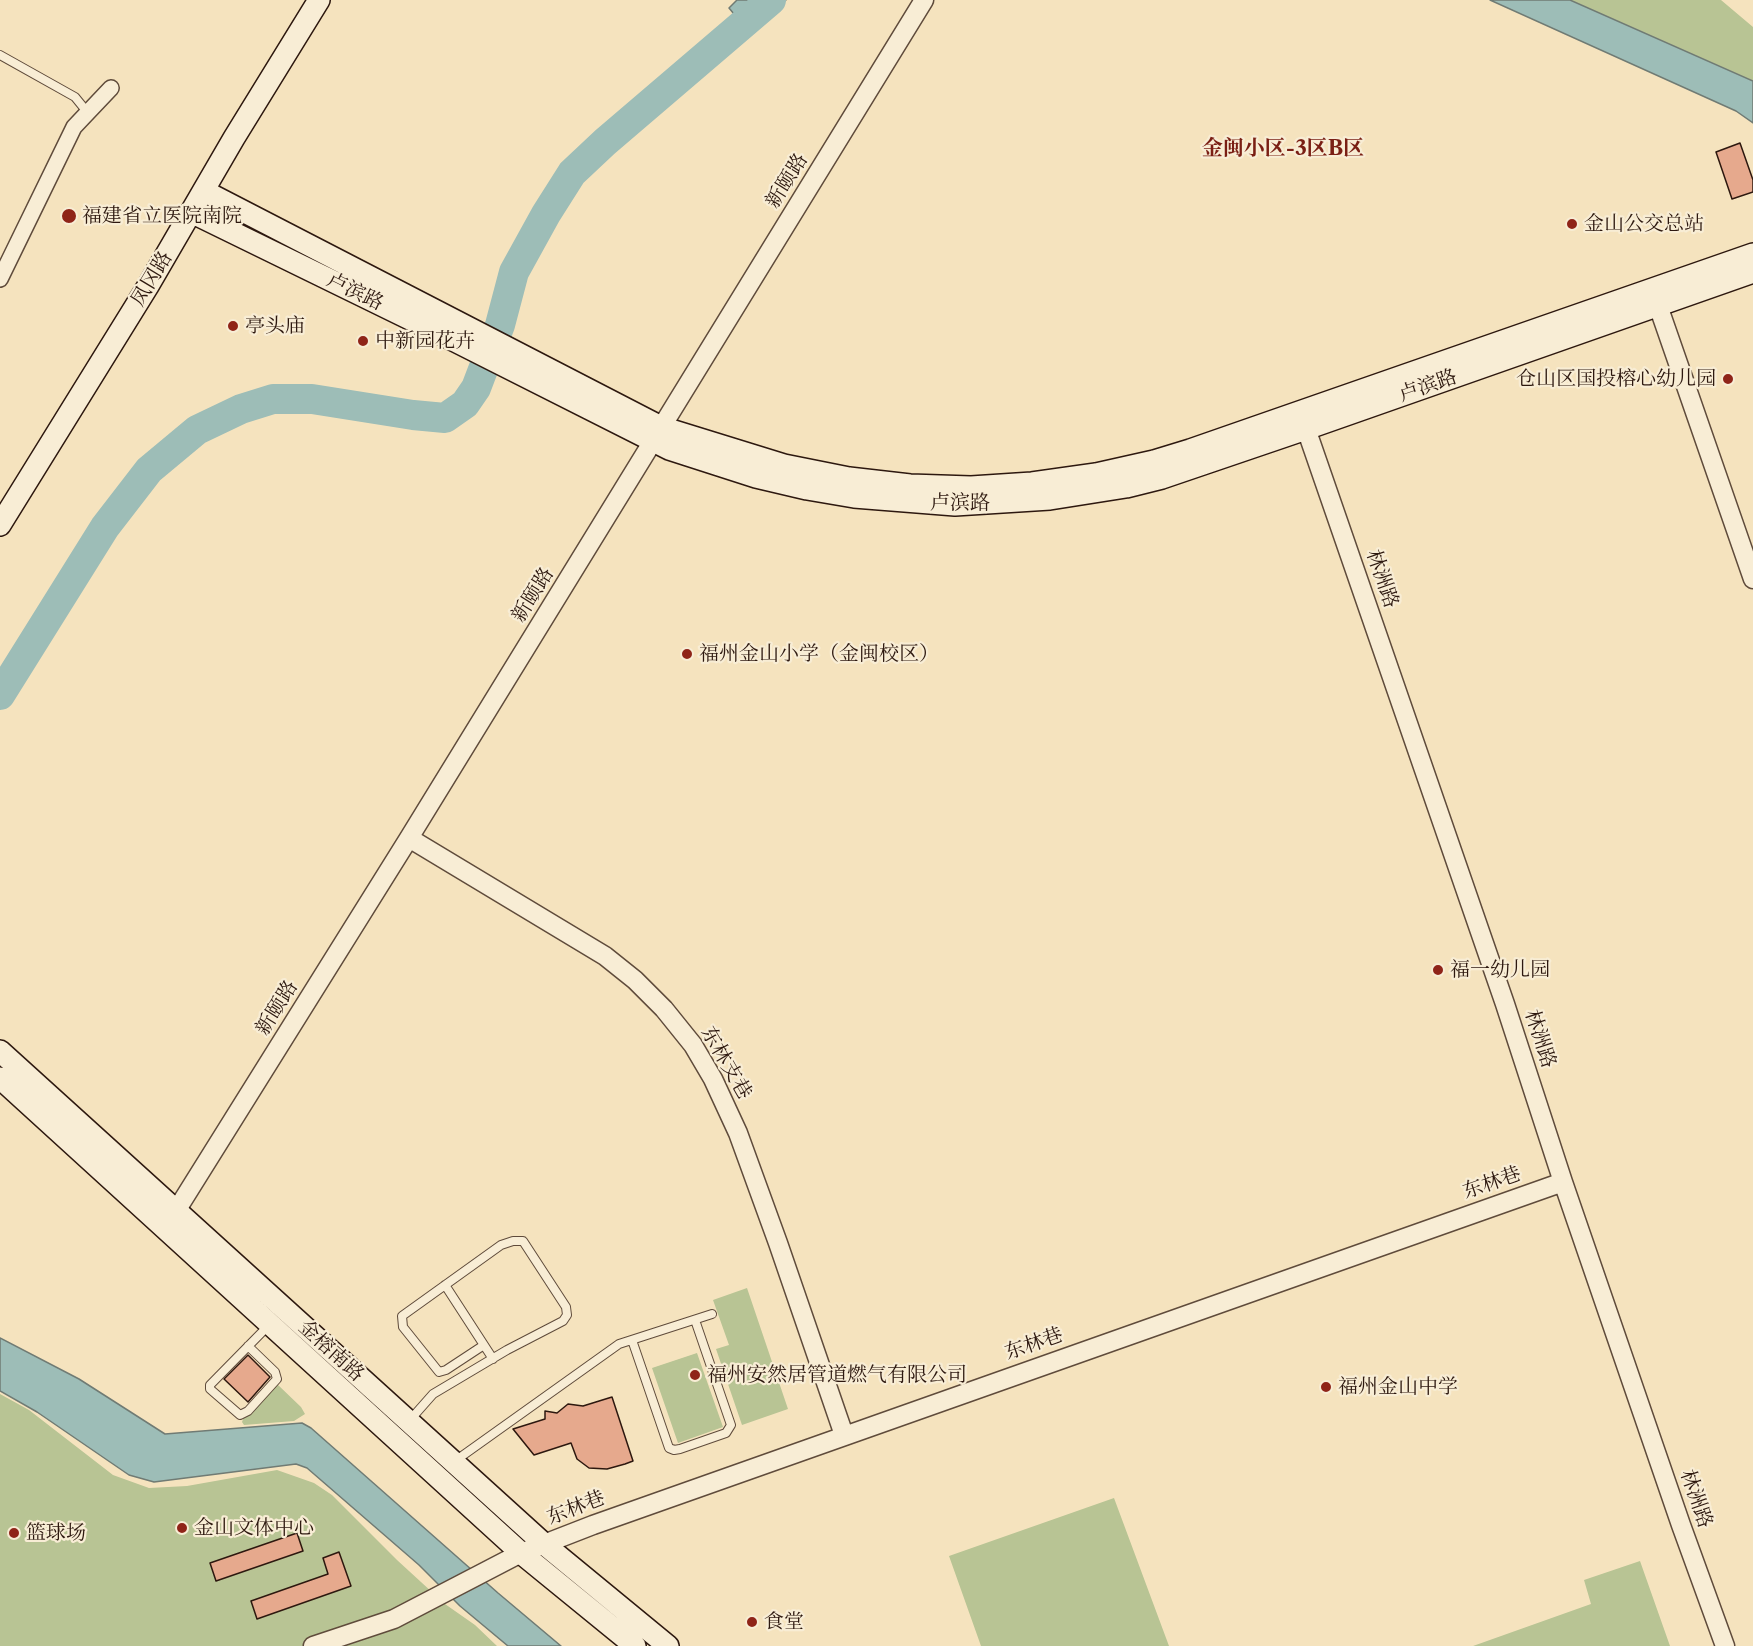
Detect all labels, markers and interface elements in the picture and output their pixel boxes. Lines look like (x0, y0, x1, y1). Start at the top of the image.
district label: 金闽小区-3区B区 (1202, 136, 1364, 162)
street label: 新颐路 (761, 149, 813, 213)
place label: 福建省立医院南院 (82, 204, 242, 228)
marker: 福建省立医院南院 (60, 207, 78, 225)
place label: 金山公交总站 (1584, 212, 1704, 236)
marker: 金山公交总站 (1565, 217, 1579, 231)
street label: 凤冈路 (126, 247, 178, 311)
street label: 卢滨路 (323, 268, 387, 316)
place label: 亭头庙 (245, 314, 305, 338)
marker: 亭头庙 (226, 319, 240, 333)
place label: 中新园花卉 (375, 329, 475, 353)
marker: 中新园花卉 (356, 334, 370, 348)
street label: 卢滨路 (1396, 365, 1460, 407)
place label: 仓山区国投榕心幼儿园 (1516, 367, 1716, 391)
marker: 仓山区国投榕心幼儿园 (1721, 372, 1735, 386)
street label: 卢滨路 (930, 491, 990, 515)
street label: 林洲路 (1361, 547, 1403, 611)
street label: 新颐路 (507, 563, 559, 627)
place label: 福州金山小学（金闽校区） (699, 642, 939, 666)
marker: 福州金山小学（金闽校区） (680, 647, 694, 661)
place label: 福一幼儿园 (1450, 958, 1550, 982)
marker: 福一幼儿园 (1431, 963, 1445, 977)
street label: 新颐路 (251, 976, 303, 1040)
street label: 林洲路 (1519, 1007, 1561, 1071)
street label: 东林支巷 (696, 1022, 756, 1104)
street label: 东林巷 (1460, 1162, 1524, 1204)
street label: 金榕南路 (293, 1315, 369, 1387)
street label: 东林巷 (1002, 1323, 1066, 1365)
place label: 福州安然居管道燃气有限公司 (707, 1363, 967, 1387)
marker: 福州安然居管道燃气有限公司 (688, 1368, 702, 1382)
place label: 福州金山中学 (1338, 1375, 1458, 1399)
marker: 福州金山中学 (1319, 1380, 1333, 1394)
street label: 林洲路 (1675, 1467, 1717, 1531)
street label: 东林巷 (544, 1486, 608, 1530)
place label: 金山文体中心 (194, 1516, 314, 1540)
place label: 篮球场 (26, 1521, 86, 1545)
marker: 金山文体中心 (175, 1521, 189, 1535)
marker: 篮球场 (7, 1526, 21, 1540)
place label: 食堂 (764, 1610, 804, 1634)
marker: 食堂 (745, 1615, 759, 1629)

